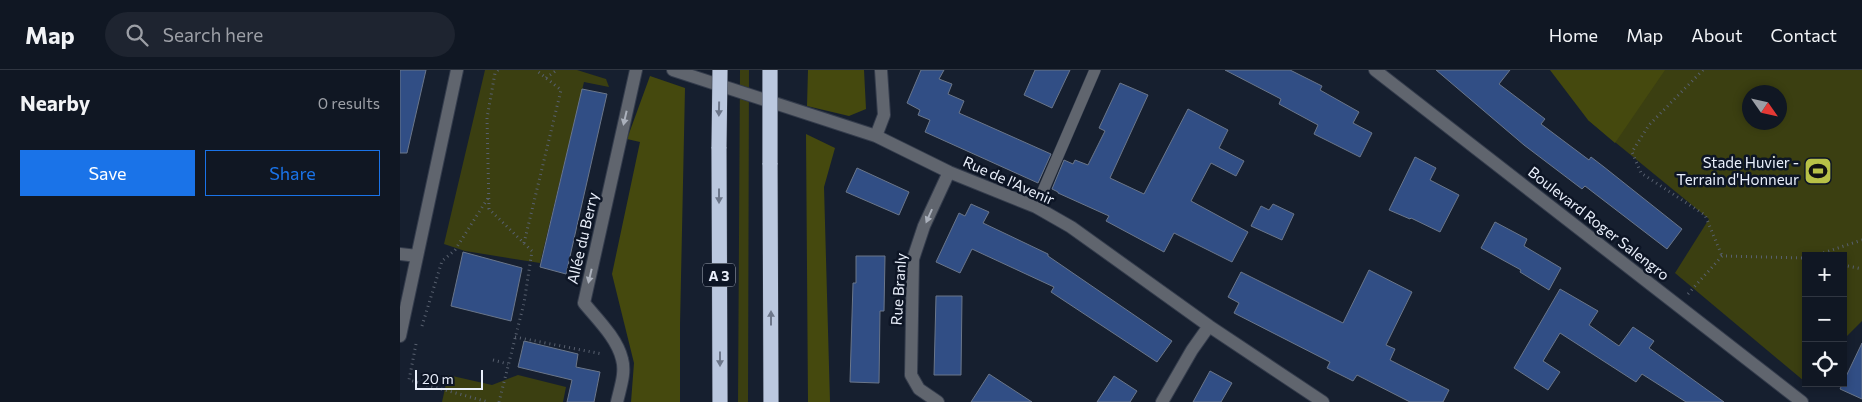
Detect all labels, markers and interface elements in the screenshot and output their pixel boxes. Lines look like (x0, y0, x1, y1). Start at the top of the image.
search box (105, 12, 455, 57)
text: Map (25, 20, 75, 49)
icon: search (123, 21, 151, 49)
text: Search here (163, 23, 263, 46)
text: Home (1549, 24, 1598, 46)
text: Map (1626, 24, 1663, 46)
text: About (1691, 24, 1743, 46)
text: Contact (1771, 24, 1837, 46)
north arrow (1742, 85, 1787, 130)
text: Nearby (20, 90, 90, 115)
text: 0 results (318, 93, 380, 112)
one-way arrow (715, 101, 723, 117)
one-way arrow (621, 110, 629, 125)
button: Save (20, 150, 195, 196)
button: Share (205, 150, 380, 196)
street label: Rue de l'Avenir (961, 152, 1057, 208)
place label: Stade Huvier - Terrain d'Honneur (1676, 153, 1799, 188)
sports icon: Stade Huvier - Terrain d'Honneur (1803, 156, 1833, 186)
street label: Boulevard Roger Salengro (1525, 162, 1673, 284)
one-way arrow (715, 188, 723, 204)
street label: Allée du Berry (563, 190, 601, 286)
one-way arrow (924, 209, 932, 223)
street label: Rue Branly (886, 252, 910, 326)
map controls (1802, 252, 1847, 387)
button: + (1802, 252, 1847, 297)
road number: A 3 (703, 264, 735, 286)
one-way arrow (586, 269, 594, 284)
button: − (1802, 297, 1847, 342)
one-way arrow (767, 310, 775, 326)
button: locate (1802, 342, 1847, 387)
one-way arrow (716, 351, 724, 367)
scale bar (415, 367, 482, 390)
text: 20 m (422, 370, 454, 387)

